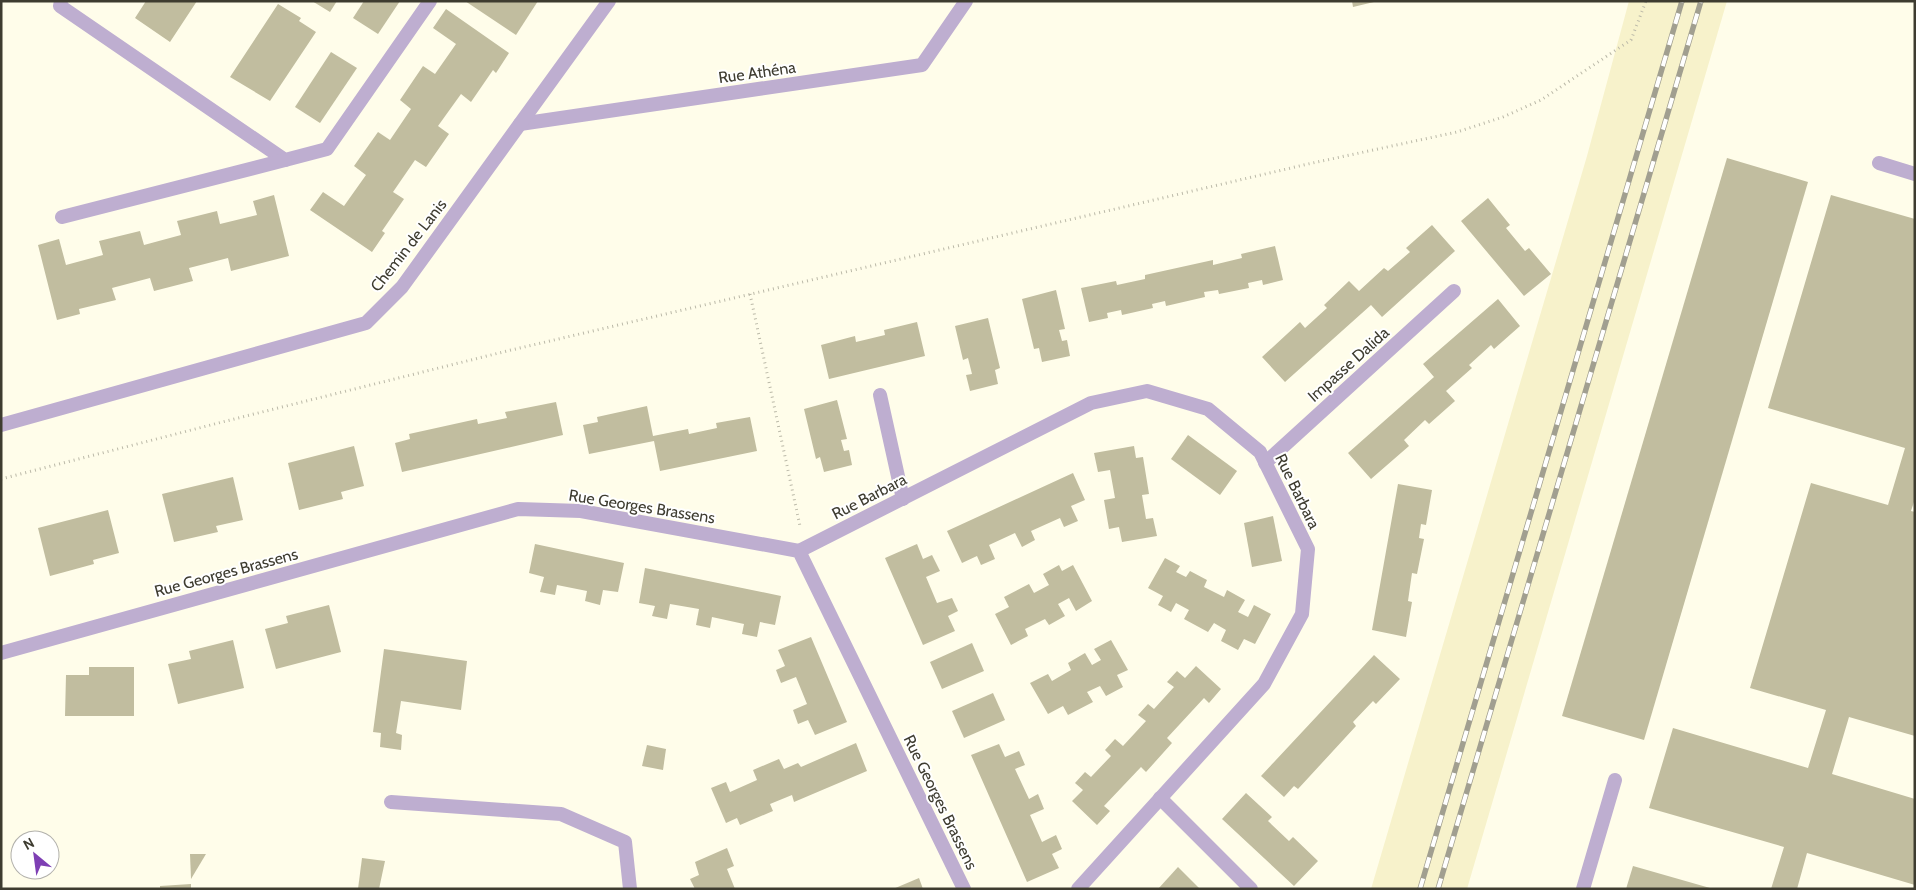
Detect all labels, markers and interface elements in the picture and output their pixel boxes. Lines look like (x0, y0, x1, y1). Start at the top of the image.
street label: Rue Athéna (717, 58, 797, 87)
street label: Chemin de Lanis (366, 195, 451, 295)
street label: Impasse Dalida (1304, 323, 1393, 406)
street label: Rue Barbara (1271, 451, 1324, 532)
street label: Rue Barbara (829, 469, 910, 523)
street label: Rue Georges Brassens (567, 486, 717, 527)
street label: Rue Georges Brassens (152, 544, 300, 601)
street label: Rue Georges Brassens (900, 732, 982, 873)
north arrow (10, 830, 60, 880)
text: N (20, 833, 37, 854)

